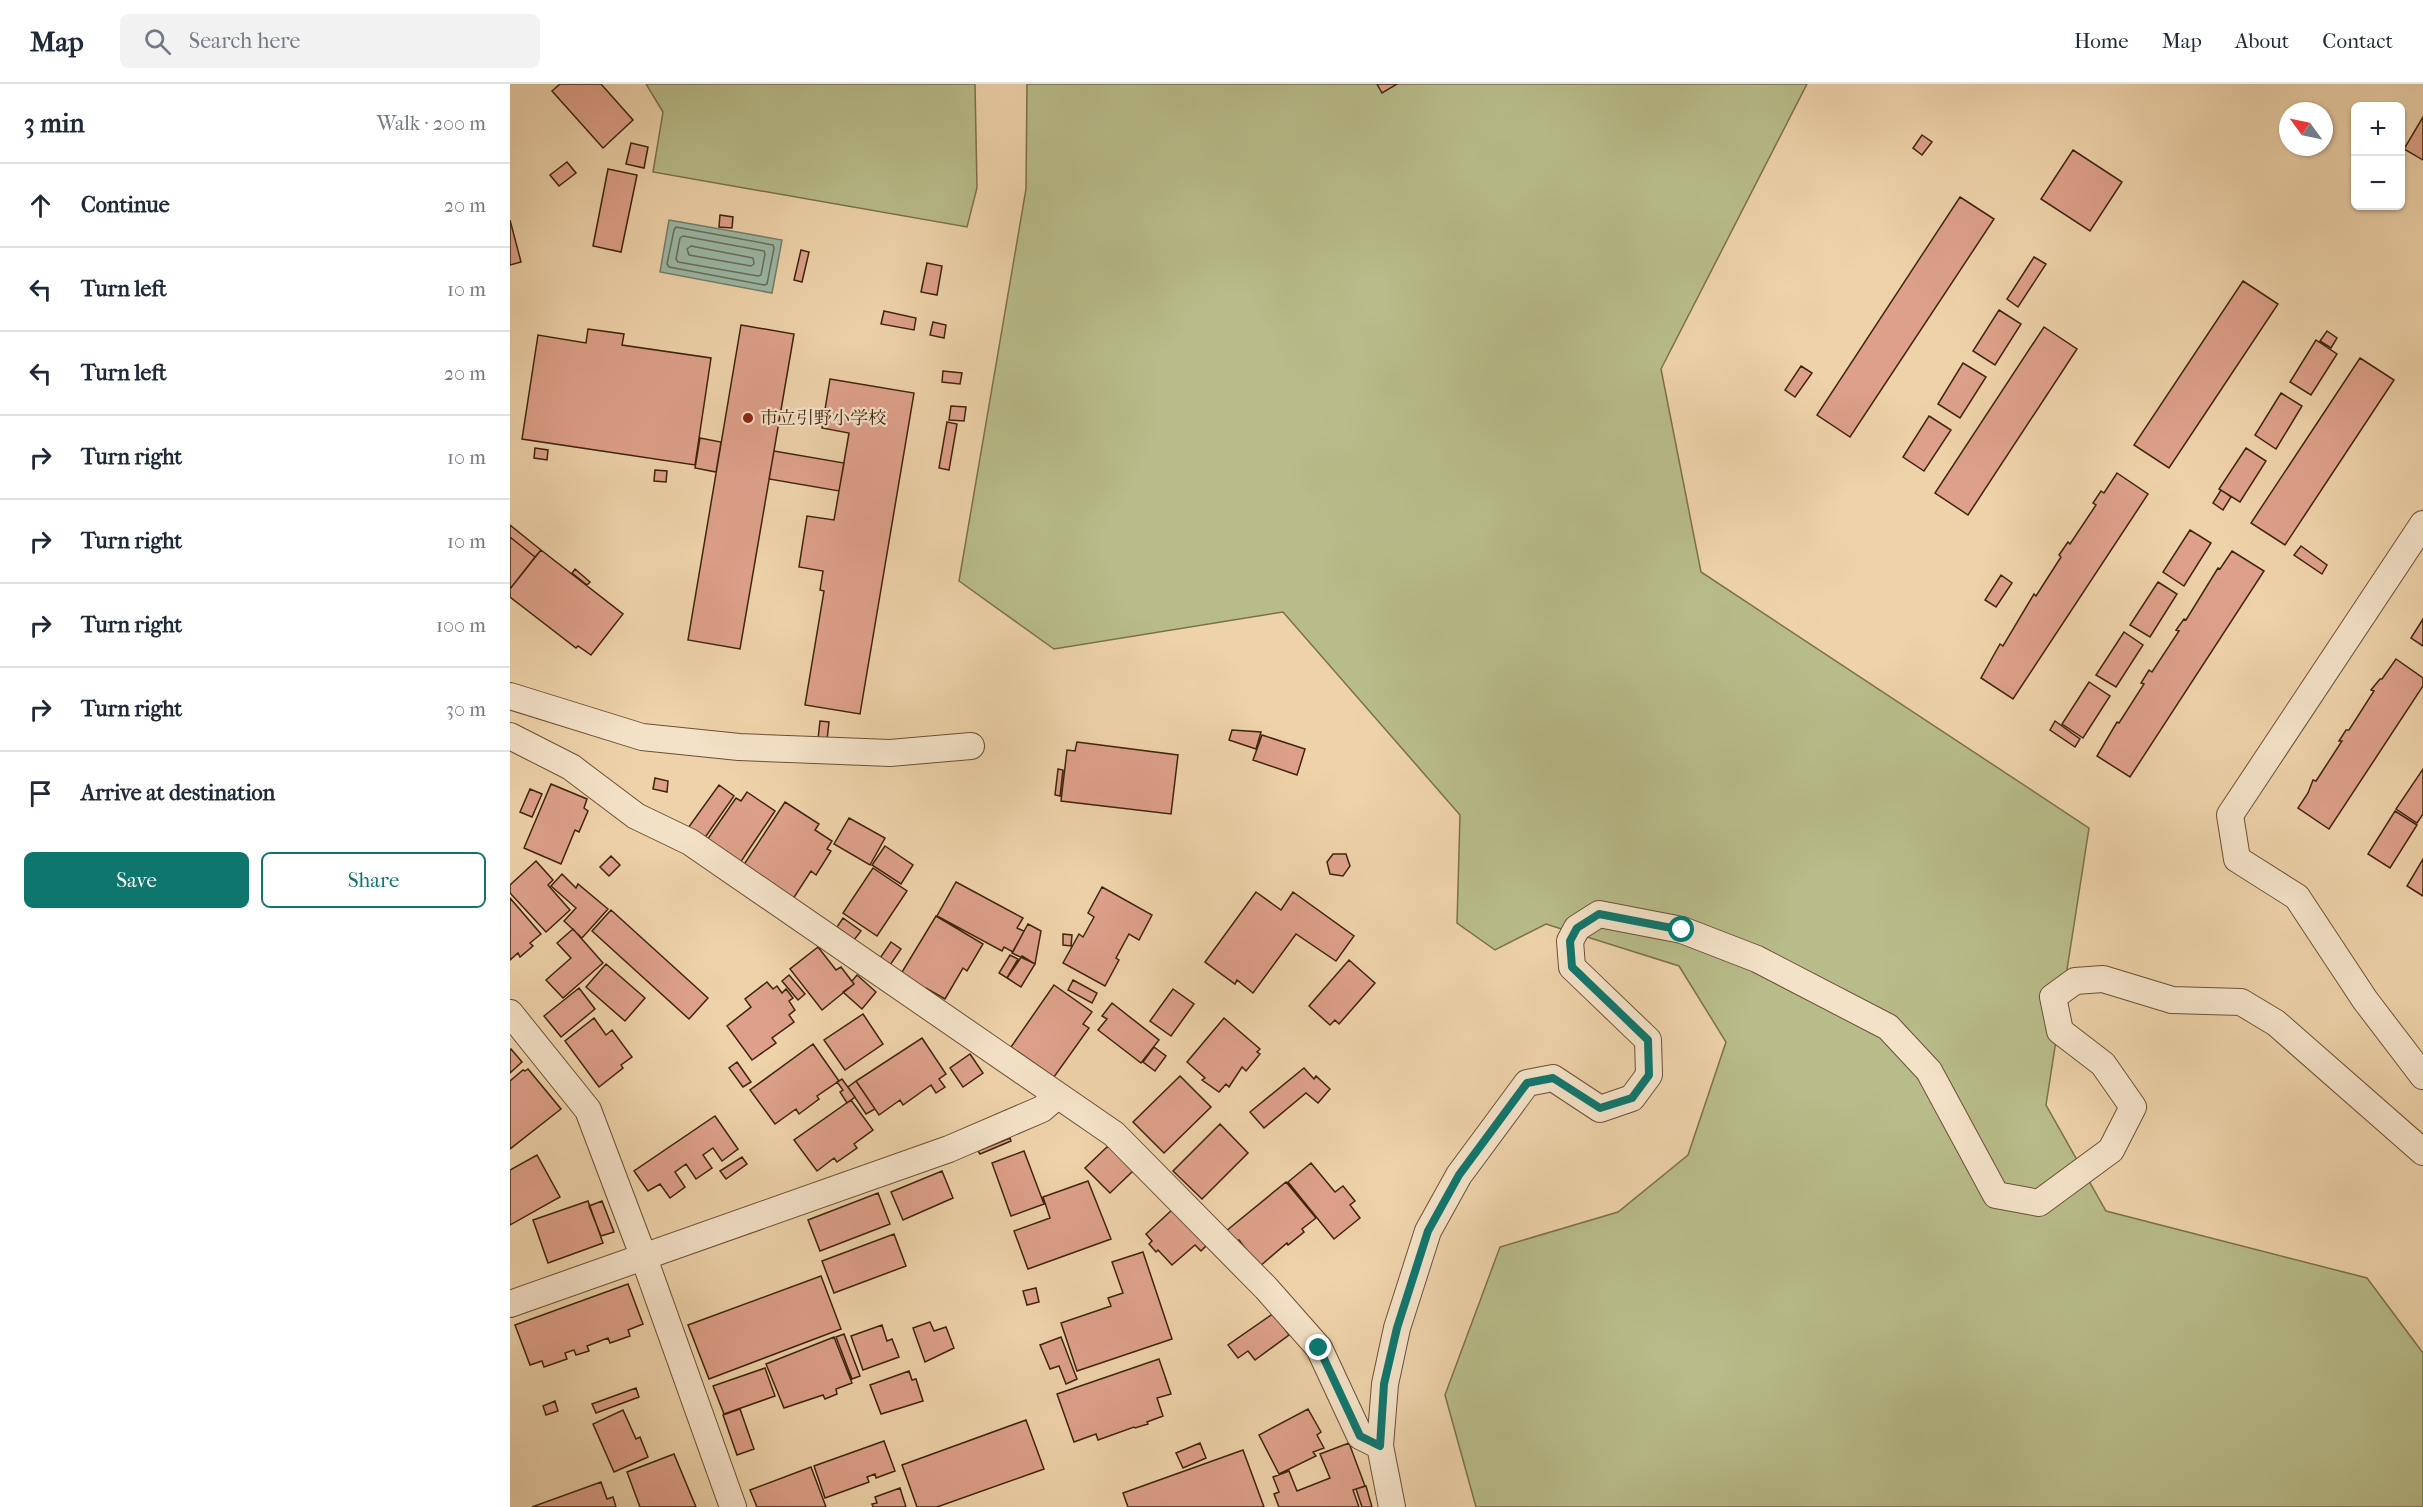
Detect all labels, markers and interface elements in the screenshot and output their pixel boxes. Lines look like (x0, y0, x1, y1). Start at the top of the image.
search box (120, 14, 540, 68)
text: Map (30, 25, 84, 58)
icon: search (141, 25, 174, 58)
text: Search here (189, 28, 300, 54)
text: Home (2074, 29, 2129, 53)
text: Map (2162, 29, 2202, 53)
text: About (2235, 29, 2289, 53)
text: Contact (2322, 29, 2393, 53)
north arrow (2279, 102, 2333, 156)
map controls (2351, 102, 2405, 210)
button: + (2351, 102, 2405, 156)
text: 3 min (24, 108, 85, 139)
text: Walk · 200 m (377, 112, 486, 135)
button: − (2351, 156, 2405, 210)
icon: ahead (24, 189, 57, 222)
text: Continue (81, 192, 170, 218)
text: 20 m (444, 194, 486, 217)
icon: left (24, 273, 57, 306)
text: Turn left (81, 276, 167, 302)
text: 10 m (447, 278, 486, 301)
icon: left (24, 357, 57, 390)
text: Turn left (81, 360, 167, 386)
text: 20 m (444, 362, 486, 385)
place label: 市立引野小学校 (760, 408, 886, 429)
marker: 市立引野小学校 (741, 411, 755, 425)
icon: right (24, 441, 57, 474)
text: Turn right (81, 444, 182, 470)
text: 10 m (447, 446, 486, 469)
icon: right (24, 525, 57, 558)
text: Turn right (81, 528, 182, 554)
text: 10 m (447, 530, 486, 553)
icon: right (24, 609, 57, 642)
text: Turn right (81, 612, 182, 638)
text: 100 m (436, 614, 486, 637)
icon: right (24, 693, 57, 726)
text: Turn right (81, 696, 182, 722)
text: 30 m (446, 698, 486, 721)
icon: arrive (24, 777, 57, 810)
text: Arrive at destination (81, 780, 275, 806)
button: Save (24, 852, 249, 908)
button: Share (261, 852, 486, 908)
route start (1668, 916, 1694, 942)
route end (1305, 1334, 1331, 1360)

